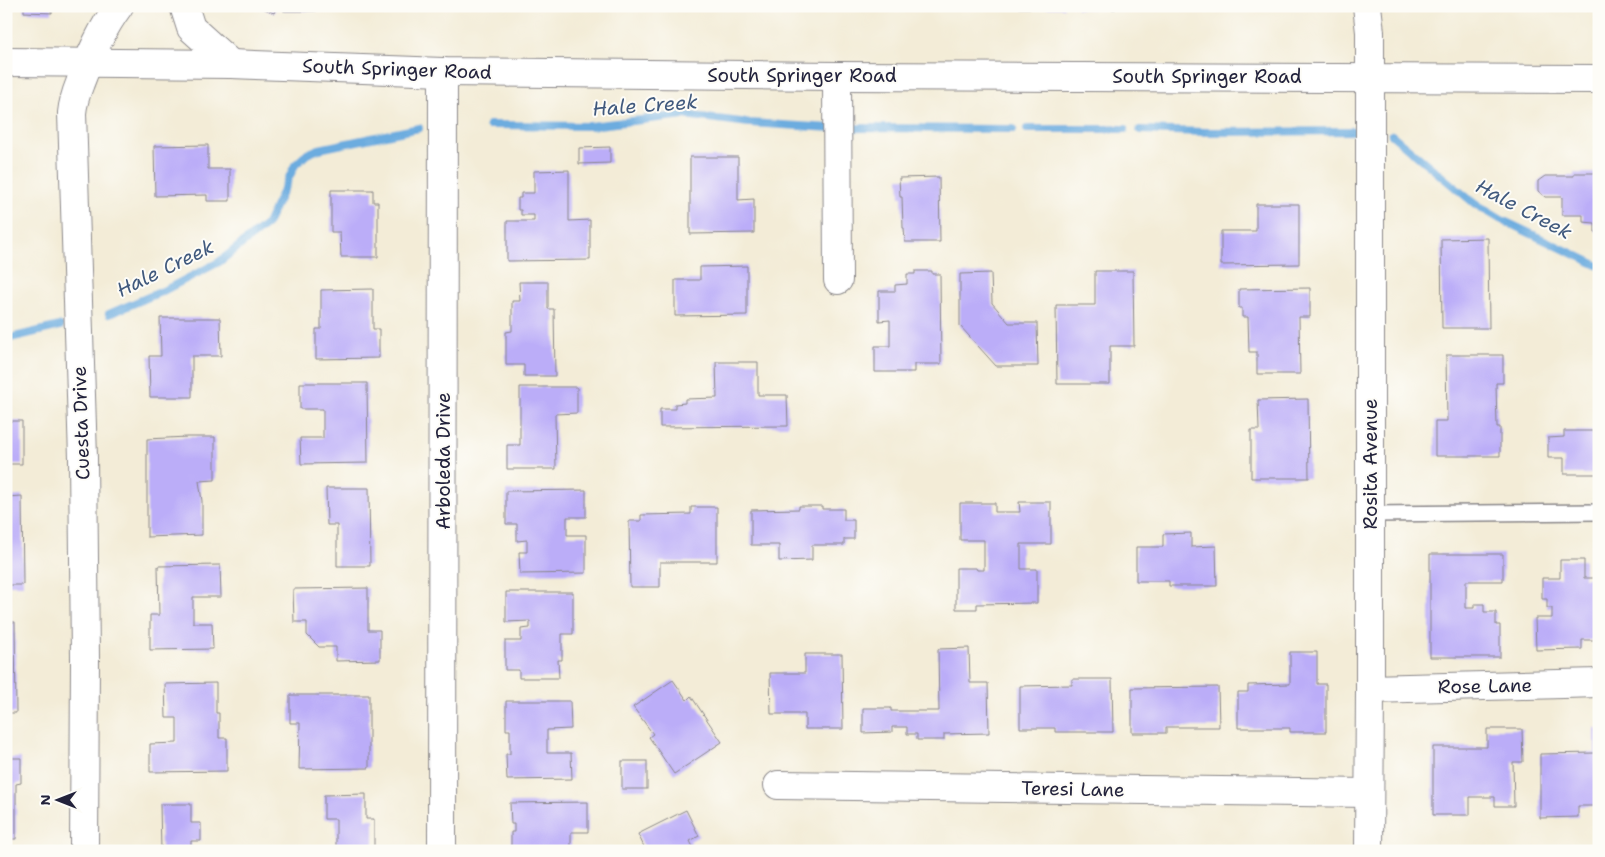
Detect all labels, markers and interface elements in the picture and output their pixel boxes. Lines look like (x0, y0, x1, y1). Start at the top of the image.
street label: South Springer Road (302, 53, 492, 85)
street label: South Springer Road (707, 63, 897, 88)
street label: South Springer Road (1112, 64, 1302, 89)
water label: Hale Creek (591, 88, 699, 122)
water label: Hale Creek (1471, 173, 1577, 246)
water label: Hale Creek (112, 233, 219, 303)
street label: Cuesta Drive (67, 365, 95, 481)
street label: Arboleda Drive (431, 392, 456, 530)
street label: Rosita Avenue (1358, 398, 1383, 530)
street label: Rose Lane (1438, 673, 1532, 699)
north arrow (32, 774, 82, 824)
street label: Teresi Lane (1021, 776, 1125, 802)
text: N (36, 794, 54, 806)

